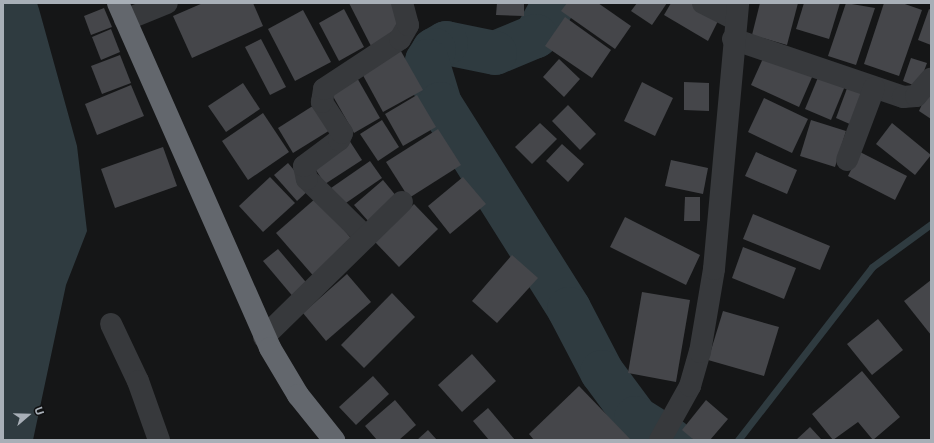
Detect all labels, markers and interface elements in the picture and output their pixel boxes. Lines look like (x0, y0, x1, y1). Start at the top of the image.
north arrow (8, 395, 48, 435)
text: U (32, 405, 47, 417)

